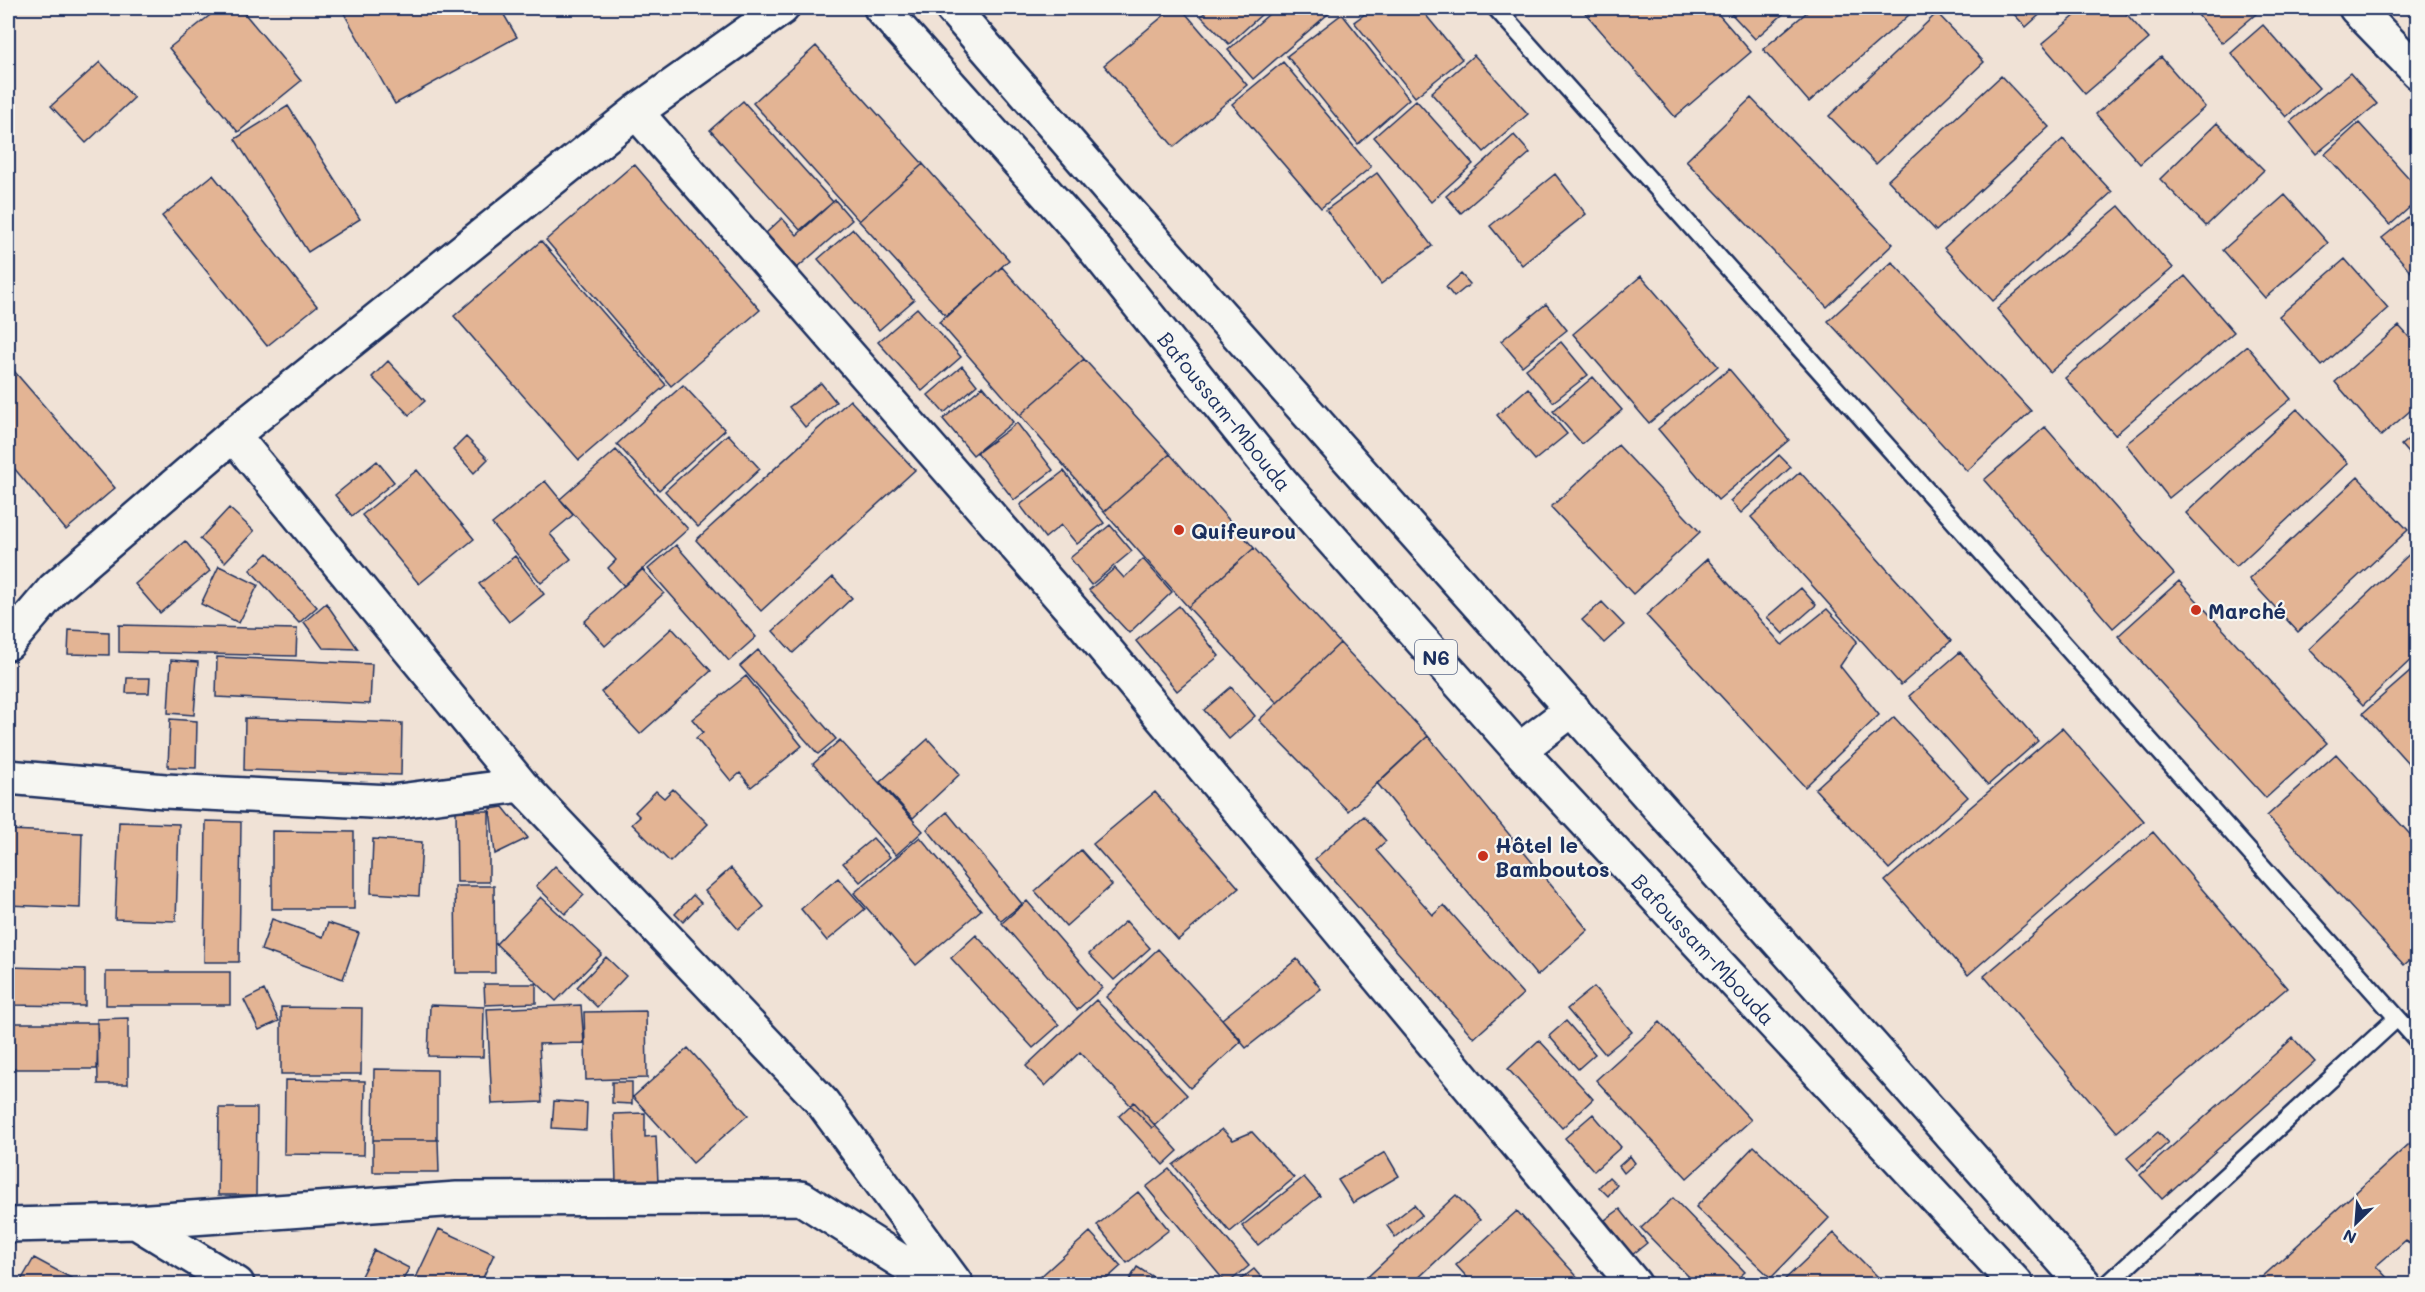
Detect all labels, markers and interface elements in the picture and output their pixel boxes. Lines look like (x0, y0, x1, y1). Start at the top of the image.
street label: Bafoussam-Mbouda (1152, 326, 1298, 496)
place label: Quifeurou (1191, 517, 1296, 544)
marker: Quifeurou (1172, 523, 1186, 537)
place label: Marché (2208, 597, 2286, 624)
marker: Marché (2189, 603, 2203, 617)
road number: N6 (1415, 640, 1457, 674)
place label: Hôtel le Bamboutos (1495, 831, 1610, 882)
marker: Hôtel le Bamboutos (1476, 849, 1490, 863)
street label: Bafoussam-Mbouda (1627, 867, 1781, 1031)
north arrow (2326, 1193, 2386, 1253)
text: N (2340, 1225, 2359, 1249)

